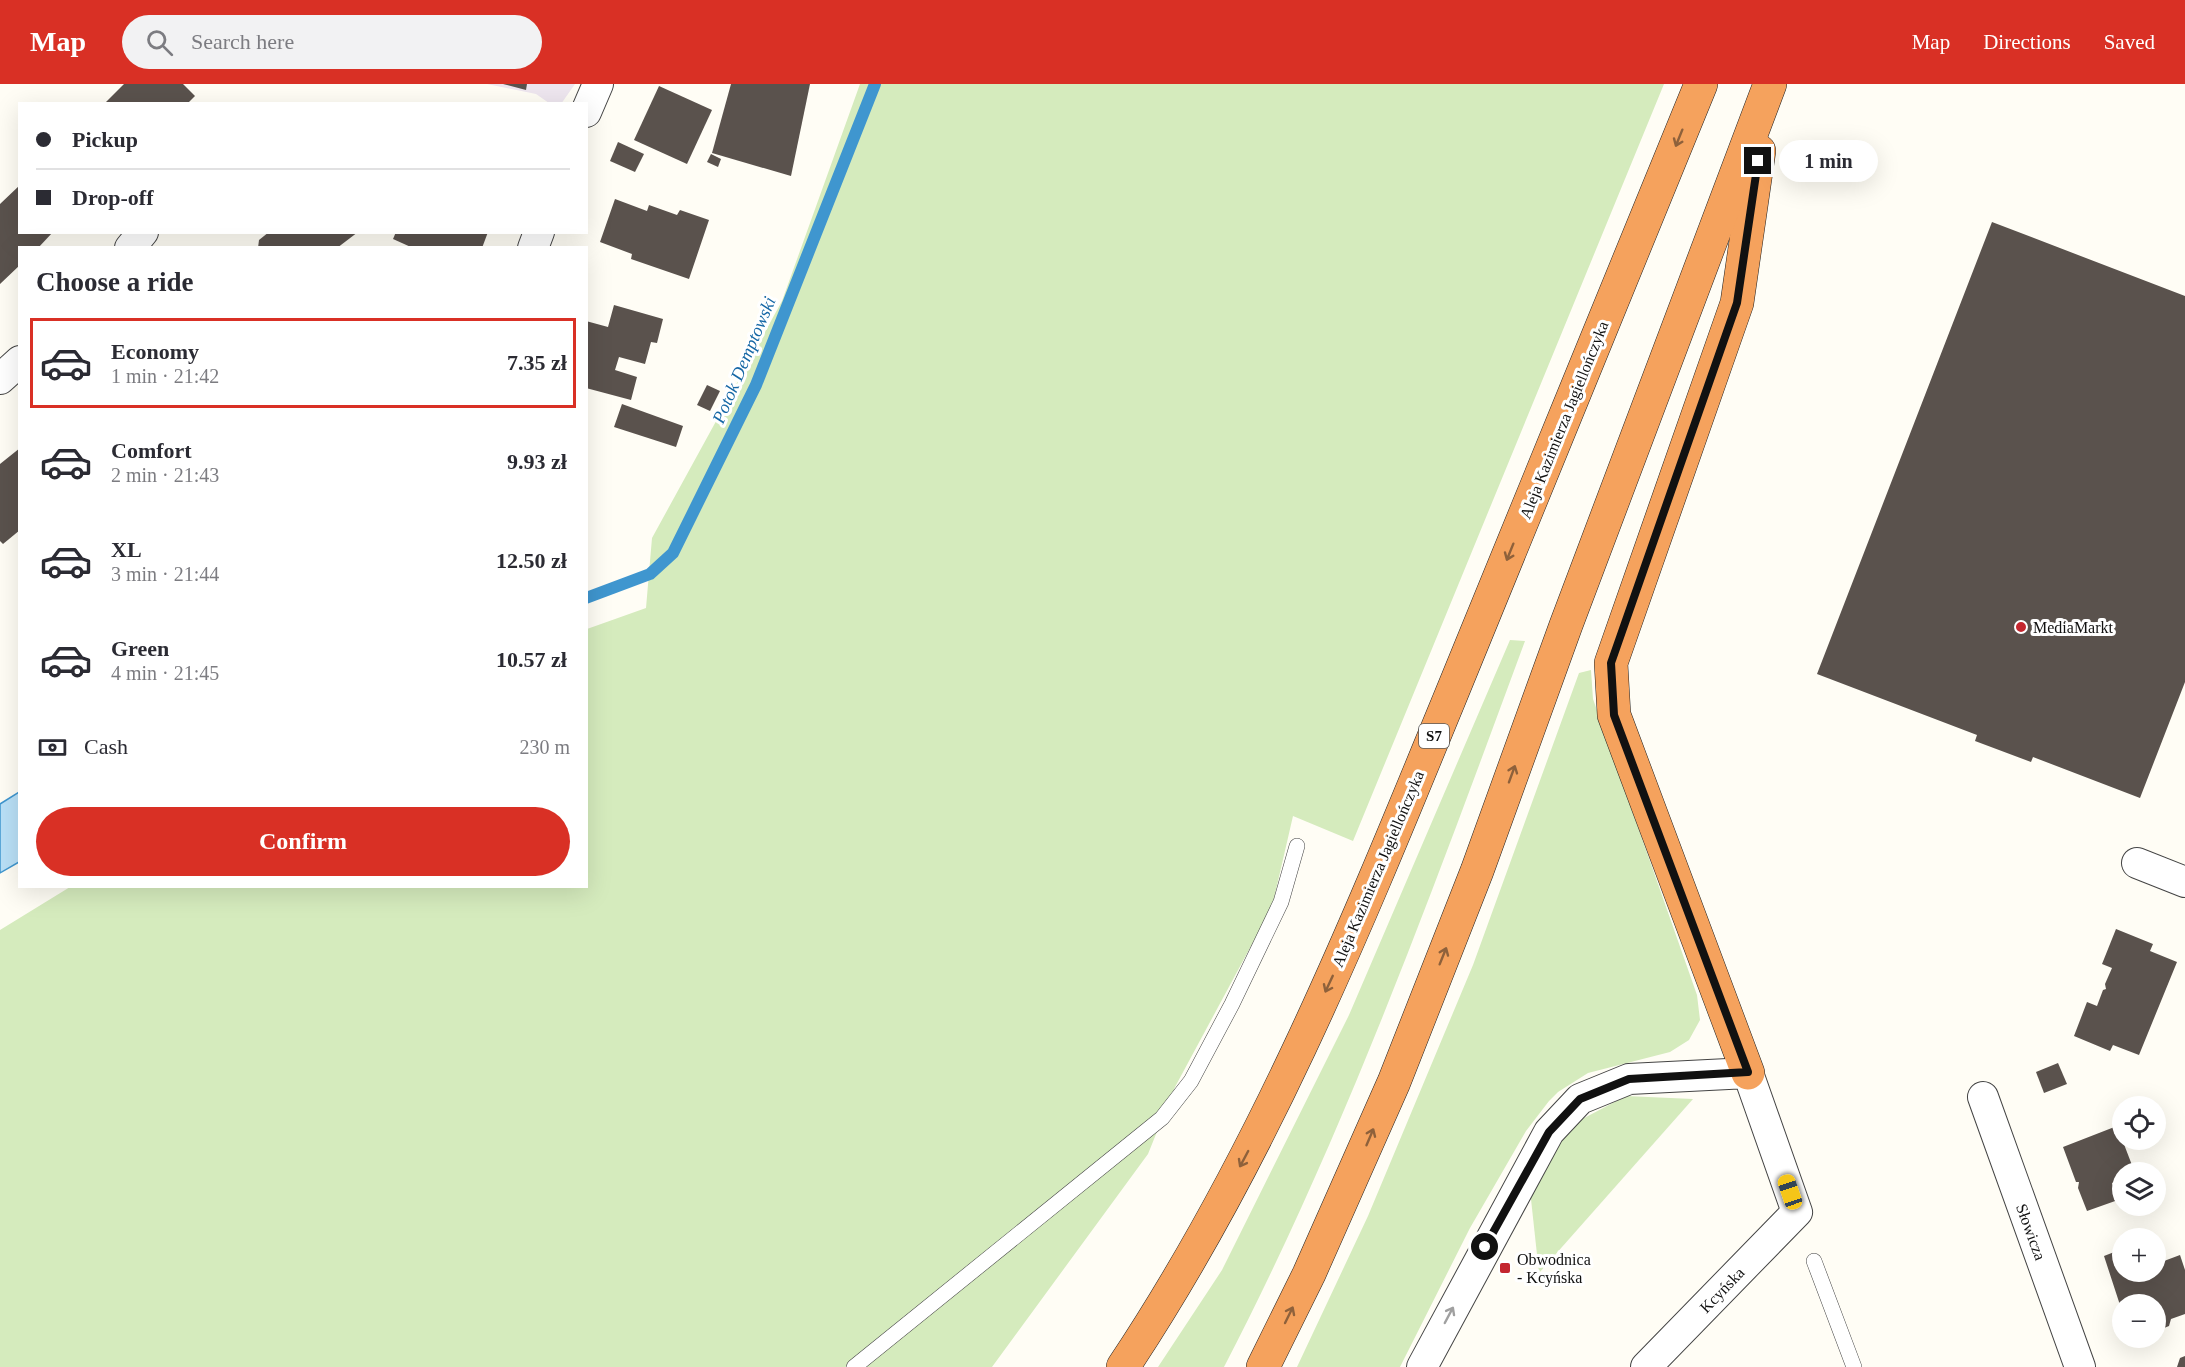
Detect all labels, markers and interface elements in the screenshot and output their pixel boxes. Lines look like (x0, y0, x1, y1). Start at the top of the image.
search box (122, 15, 542, 69)
text: Map (30, 26, 86, 57)
icon: search (143, 26, 176, 59)
text: Search here (191, 29, 294, 54)
text: Map (1912, 30, 1950, 54)
text: Directions (1983, 30, 2071, 54)
text: Saved (2104, 30, 2155, 54)
text: Pickup (72, 127, 138, 152)
one-way arrow (1673, 128, 1684, 147)
callout: 1 min (1779, 140, 1878, 182)
route end (1744, 147, 1771, 174)
text: 1 min (1804, 150, 1853, 172)
text: Drop-off (72, 185, 153, 210)
text: Choose a ride (36, 267, 194, 297)
water label: Potok Demptowski (708, 294, 780, 427)
street label: Aleja Kazimierza Jagiellończyka (1517, 319, 1612, 522)
icon: car (39, 336, 93, 390)
text: Economy (111, 339, 199, 364)
text: 7.35 zł (507, 350, 567, 375)
text: 1 min · 21:42 (111, 365, 219, 387)
icon: car (39, 435, 93, 489)
text: Comfort (111, 438, 192, 463)
text: 9.93 zł (507, 449, 567, 474)
text: 2 min · 21:43 (111, 464, 219, 486)
icon: car (39, 534, 93, 588)
text: XL (111, 537, 142, 562)
one-way arrow (1504, 542, 1515, 561)
text: 12.50 zł (496, 548, 567, 573)
text: 3 min · 21:44 (111, 563, 219, 585)
place label: MediaMarkt (2033, 619, 2114, 636)
marker: MediaMarkt (2014, 620, 2028, 634)
icon: car (39, 633, 93, 687)
text: Green (111, 636, 169, 661)
text: 10.57 zł (496, 647, 567, 672)
text: 4 min · 21:45 (111, 662, 219, 684)
road number: S7 (1419, 724, 1449, 748)
icon: cash (36, 731, 69, 764)
text: Cash (84, 734, 128, 759)
text: 230 m (519, 736, 570, 758)
one-way arrow (1507, 765, 1518, 784)
street label: Aleja Kazimierza Jagiellończyka (1329, 768, 1428, 970)
button: Confirm (36, 807, 570, 876)
one-way arrow (1438, 948, 1449, 966)
one-way arrow (1323, 974, 1334, 992)
map controls (2112, 1096, 2166, 1348)
button: locate (2112, 1096, 2166, 1150)
one-way arrow (1365, 1128, 1376, 1147)
one-way arrow (1238, 1150, 1250, 1167)
button: layers (2112, 1162, 2166, 1216)
car (1776, 1172, 1804, 1212)
street label: Słowicza (2013, 1202, 2049, 1262)
button: + (2112, 1228, 2166, 1282)
route start (1471, 1233, 1498, 1260)
place label: Obwodnica - Kcyńska (1517, 1251, 1591, 1287)
marker: Obwodnica - Kcyńska (1498, 1261, 1512, 1275)
street label: Kcyńska (1696, 1264, 1748, 1317)
button: − (2112, 1294, 2166, 1348)
one-way arrow (1284, 1306, 1295, 1324)
one-way arrow (1444, 1307, 1455, 1325)

